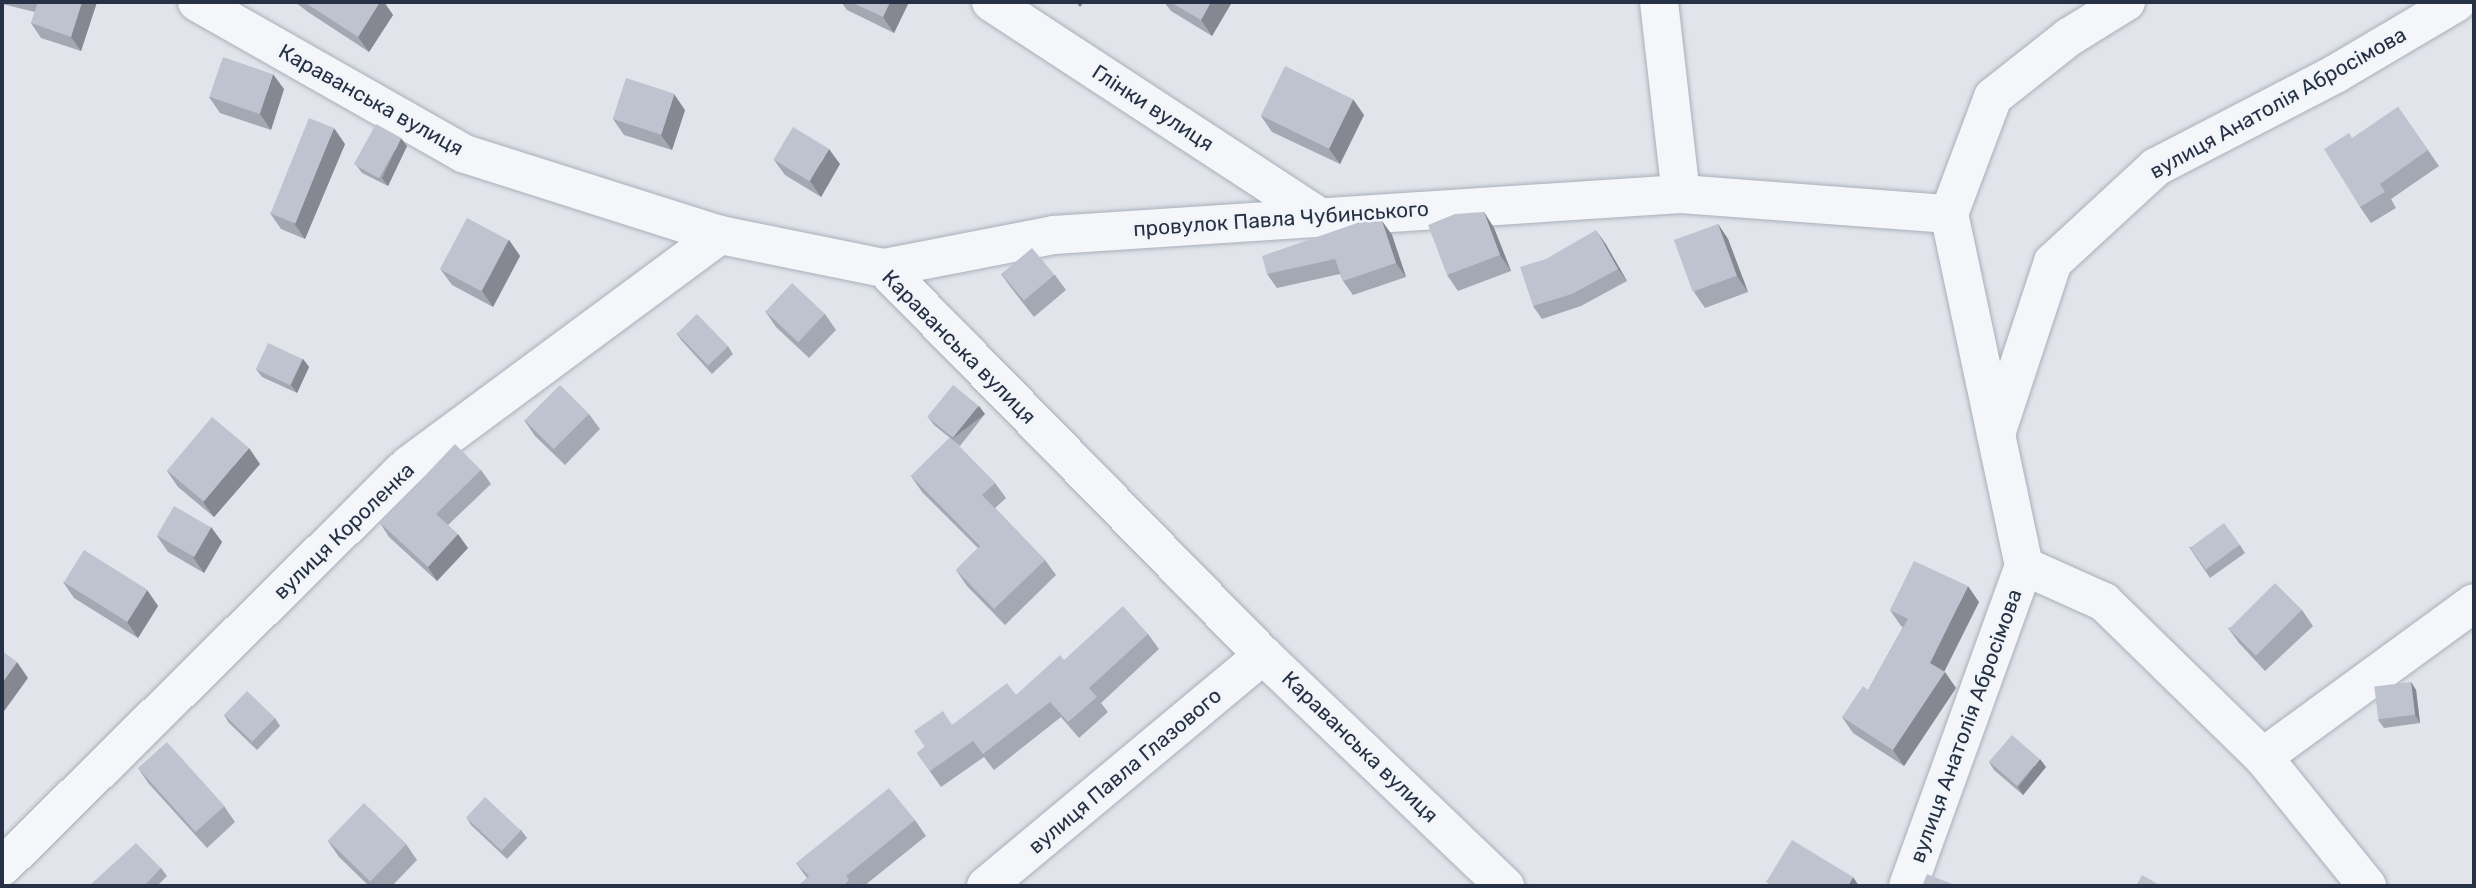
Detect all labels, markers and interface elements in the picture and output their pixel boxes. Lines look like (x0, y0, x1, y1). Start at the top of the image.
street label: вулиця Анатолія Абросімова (2145, 22, 2411, 184)
street label: Караванська вулиця (274, 39, 468, 161)
street label: Глінки вулиця (1088, 59, 1218, 157)
street label: провулок Павла Чубинського (1132, 196, 1430, 242)
street label: Караванська вулиця (877, 265, 1041, 429)
street label: вулиця Короленка (268, 457, 420, 605)
street label: вулиця Анатолія Абросімова (1905, 586, 2027, 866)
street label: Караванська вулиця (1277, 666, 1443, 828)
street label: вулиця Павла Глазового (1023, 683, 1227, 859)

